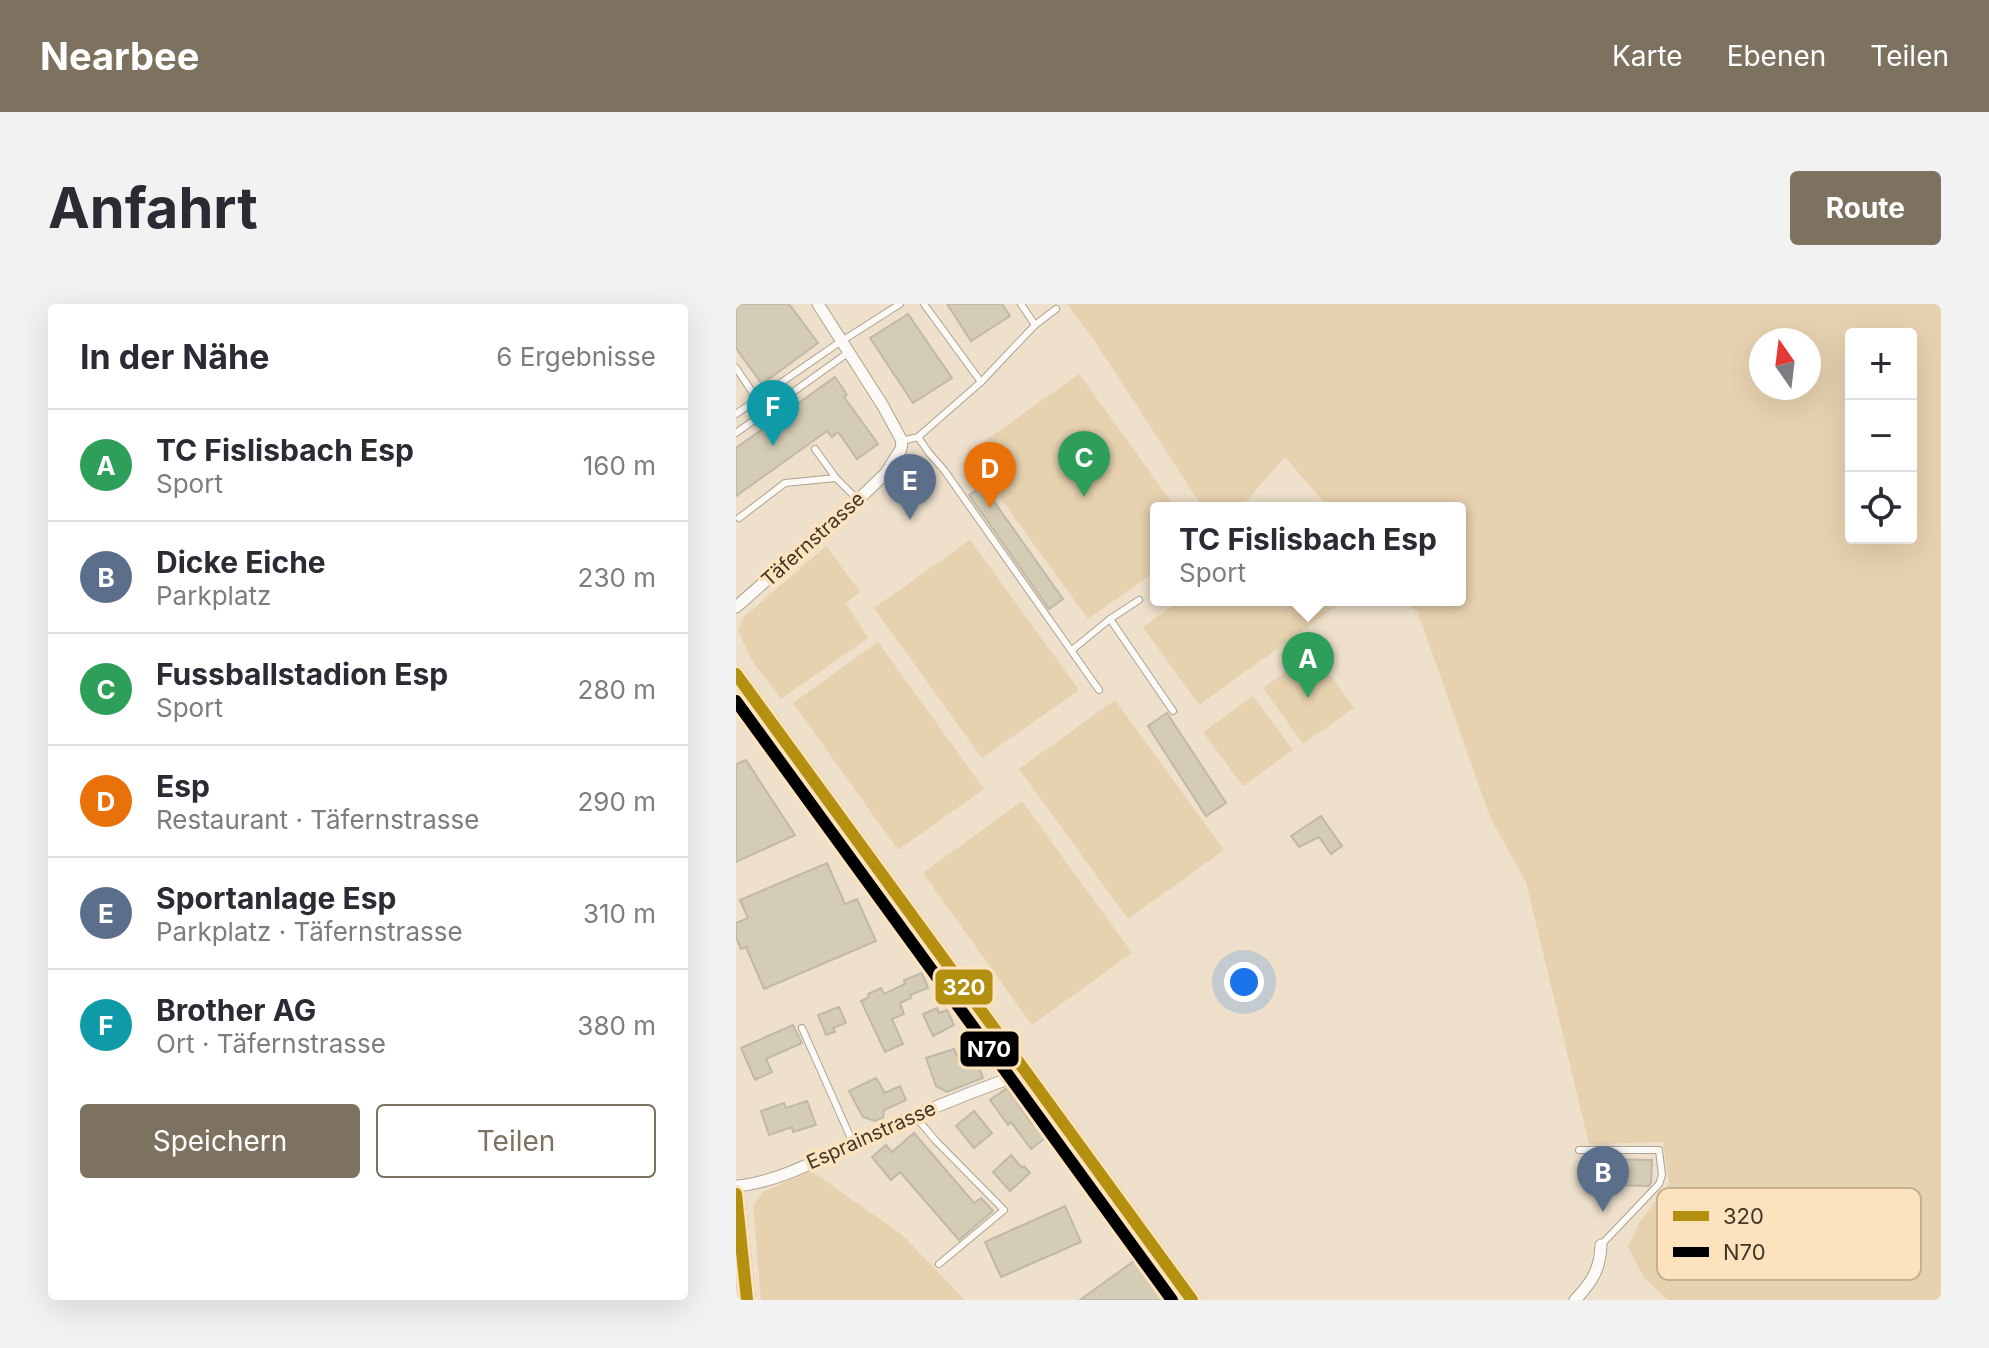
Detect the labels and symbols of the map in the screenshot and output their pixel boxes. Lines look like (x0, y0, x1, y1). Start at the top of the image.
north arrow (1749, 328, 1821, 400)
pin: F (747, 380, 799, 446)
pin: C (1058, 431, 1110, 497)
pin: D (964, 442, 1016, 508)
pin: E (884, 454, 936, 520)
street label: Täfernstrasse (757, 487, 869, 591)
pin: A (1282, 632, 1334, 698)
your location (1224, 962, 1264, 1002)
line badge: 320 (934, 968, 994, 1006)
text: 320 (943, 974, 985, 1000)
line badge: N70 (959, 1030, 1020, 1068)
text: N70 (967, 1036, 1011, 1062)
street label: Esprainstrasse (803, 1096, 939, 1174)
pin: B (1577, 1146, 1629, 1212)
legend (1657, 1188, 1921, 1280)
text: 320 (1723, 1203, 1764, 1229)
text: N70 (1723, 1239, 1766, 1265)

